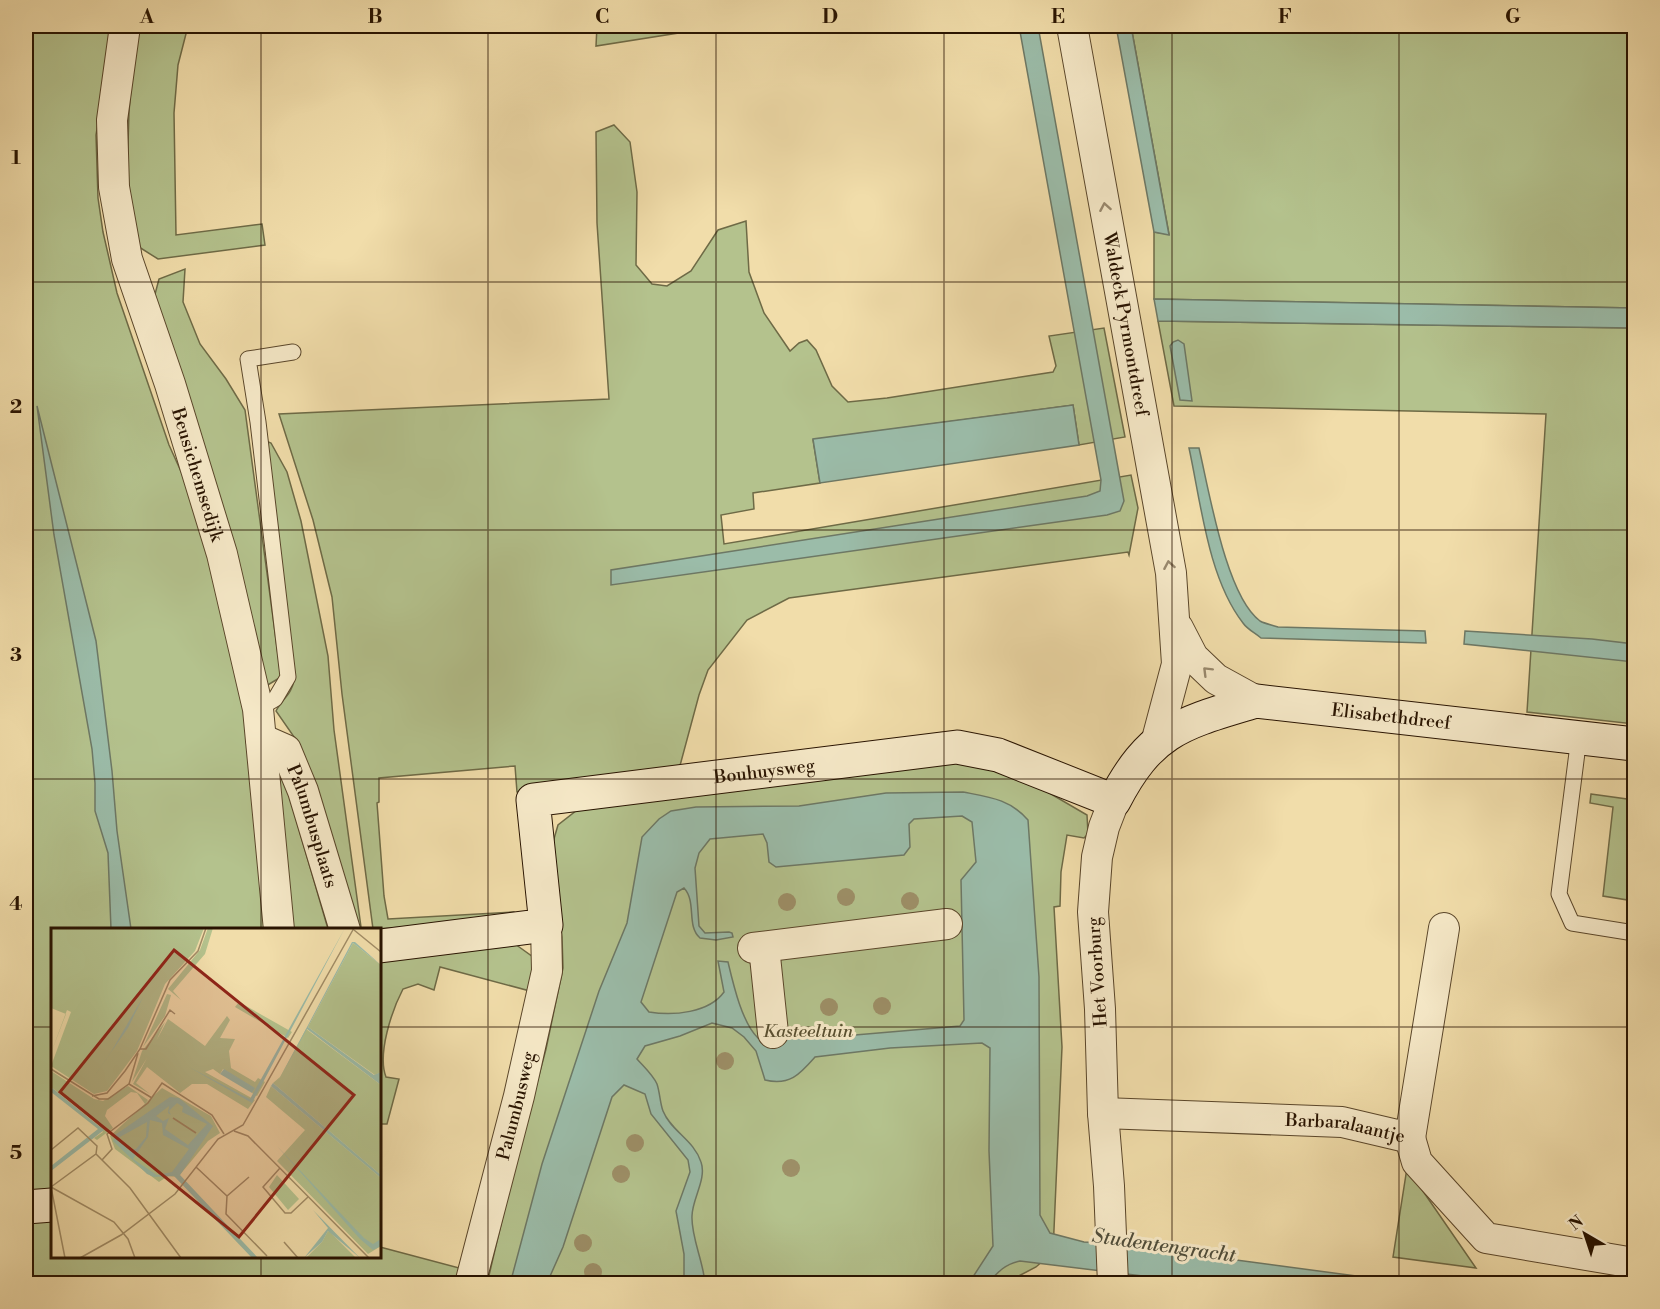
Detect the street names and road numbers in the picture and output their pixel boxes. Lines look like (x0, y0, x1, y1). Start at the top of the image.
street label: Waldeck Pyrmontdreef (1097, 230, 1154, 419)
street label: Beusichemsedijk (166, 404, 229, 546)
street label: Elisabethdreef (1330, 699, 1453, 735)
street label: Bouhuysweg (711, 754, 817, 789)
street label: Palumbusplaats (281, 761, 343, 891)
street label: Het Voorburg (1082, 916, 1113, 1028)
street label: Palumbusweg (492, 1049, 541, 1163)
street label: Barbaralaantje (1284, 1109, 1407, 1148)

